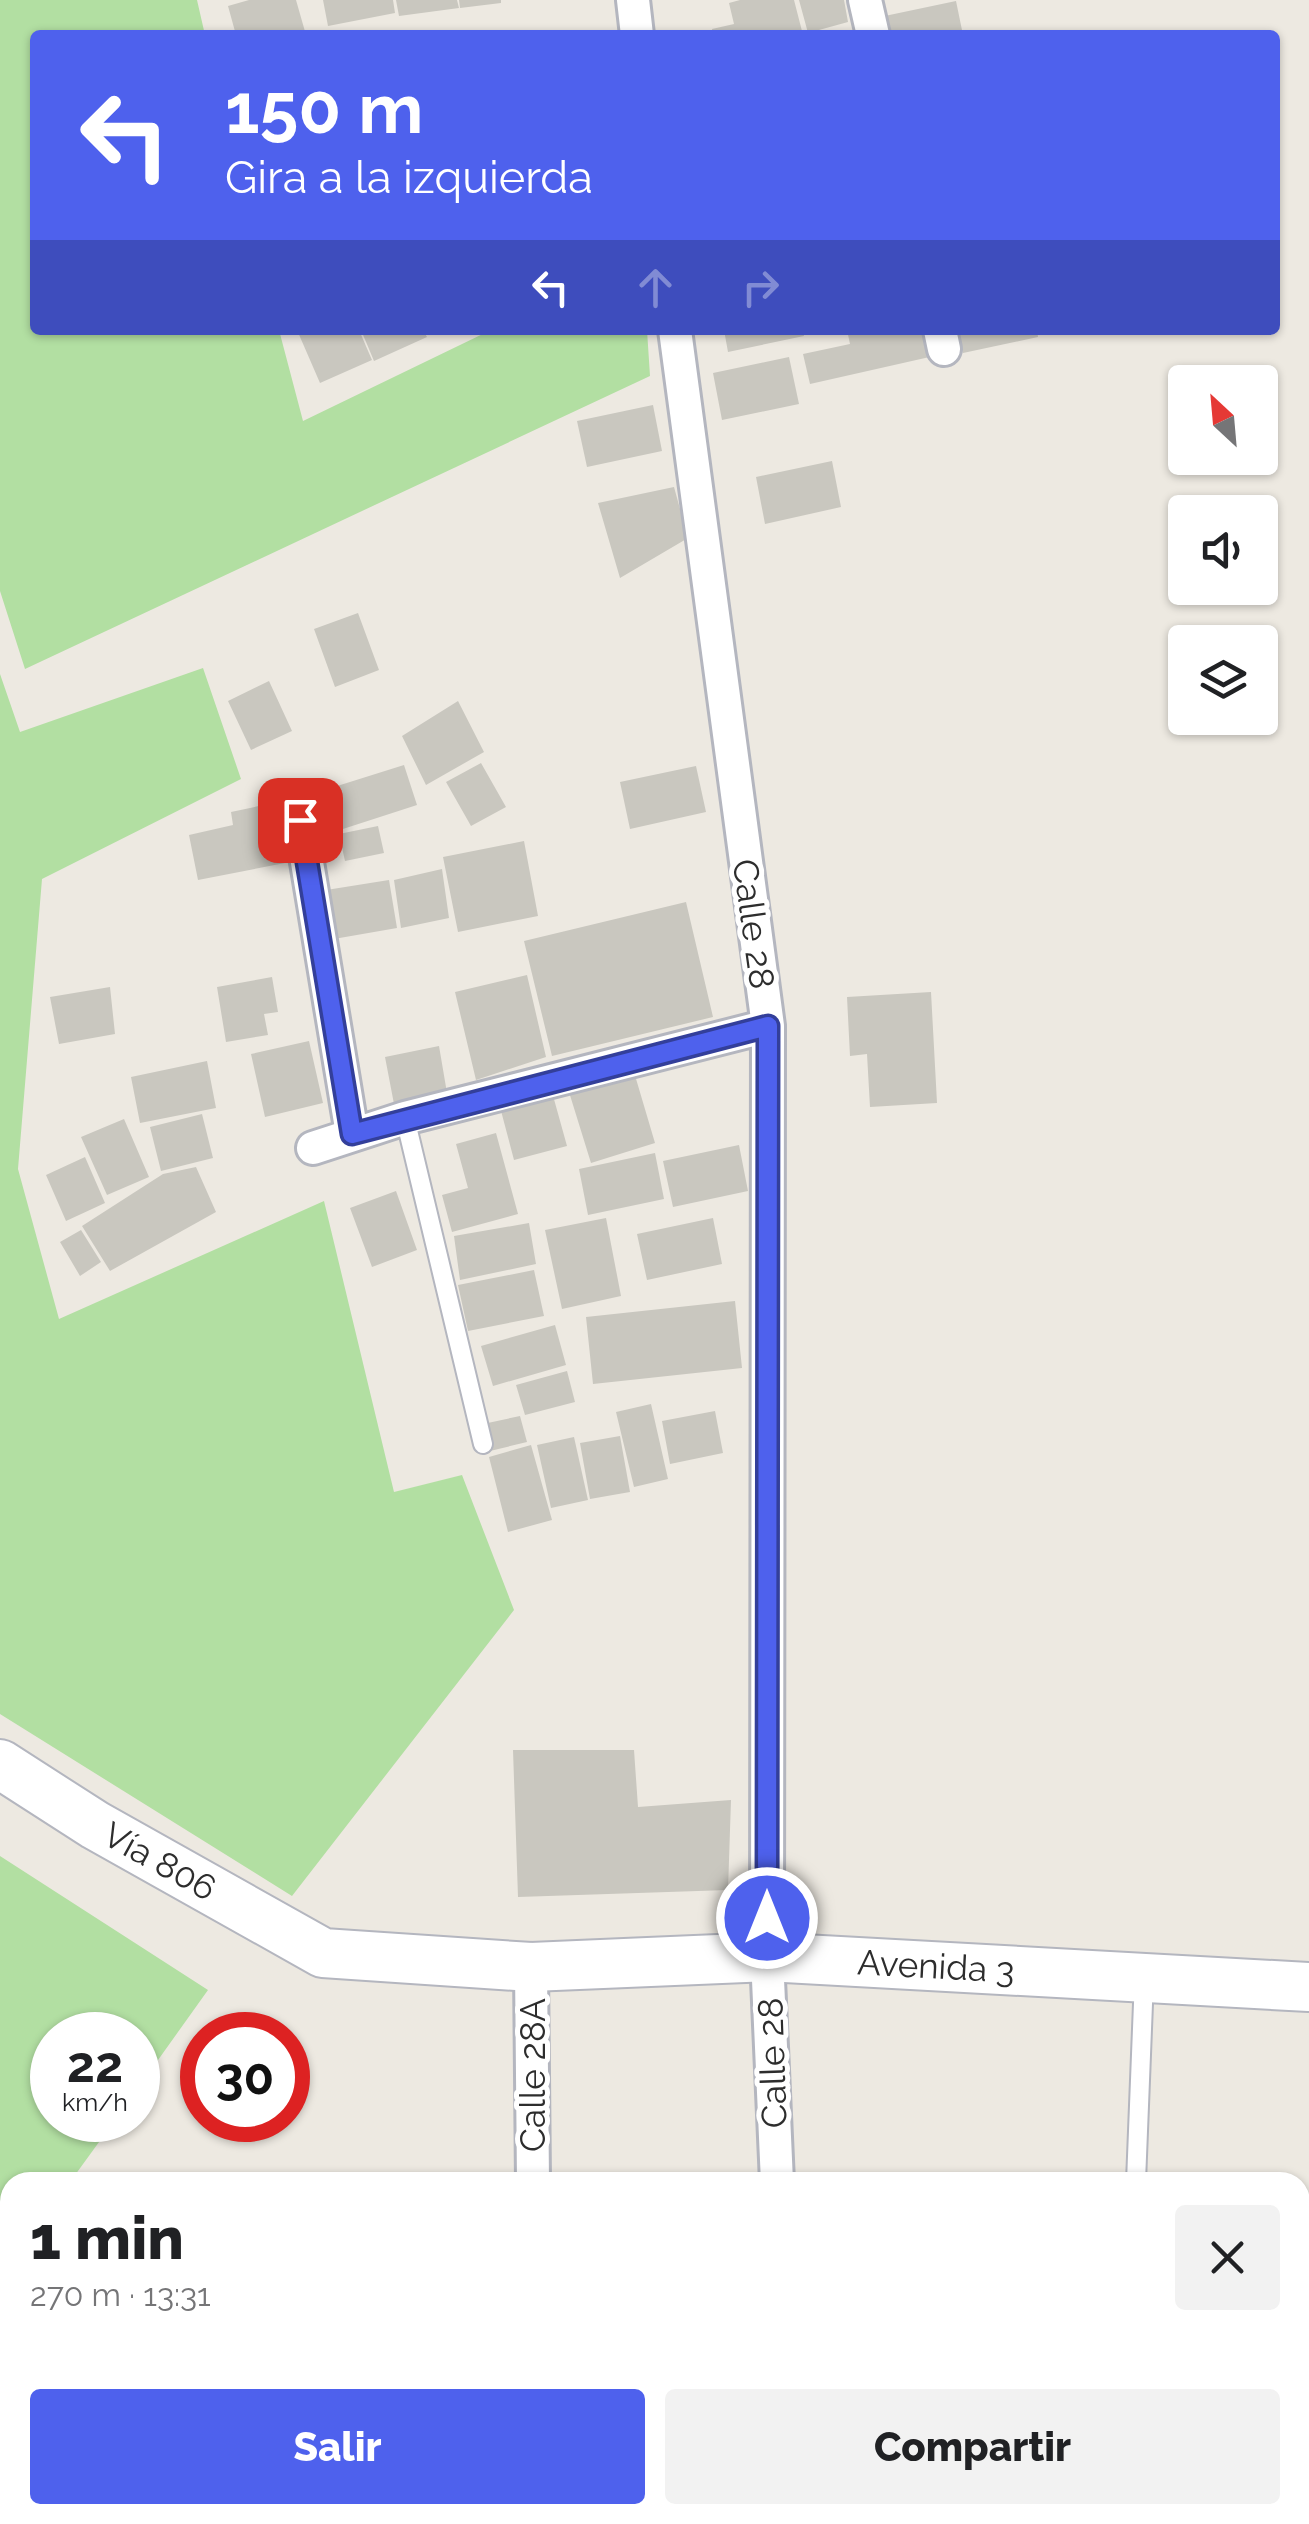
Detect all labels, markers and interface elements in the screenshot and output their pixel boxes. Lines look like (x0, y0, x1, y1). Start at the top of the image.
text: 150 m (225, 67, 423, 149)
icon: left (60, 70, 190, 200)
text: Gira a la izquierda (225, 151, 593, 204)
icon: left (523, 260, 578, 315)
icon: ahead (628, 260, 683, 315)
icon: right (733, 260, 788, 315)
north arrow (1168, 365, 1278, 475)
map controls (1168, 365, 1278, 735)
button: sound (1168, 495, 1278, 605)
button: layers (1168, 625, 1278, 735)
pin (258, 778, 343, 863)
icon: arrive (273, 793, 328, 848)
street label: Calle 28 (725, 856, 783, 992)
street label: Vía 806 (96, 1813, 224, 1909)
position arrow (715, 1866, 819, 1970)
street label: Avenida 3 (856, 1941, 1016, 1991)
street label: Calle 28 (749, 1997, 795, 2129)
street label: Calle 28A (512, 1998, 553, 2152)
speed limit sign: 30 (180, 2012, 310, 2142)
text: 22 (67, 2035, 123, 2094)
text: km/h (62, 2087, 128, 2117)
text: 1 min (30, 2203, 184, 2273)
button: close (1175, 2205, 1280, 2310)
text: 270 m · 13:31 (30, 2276, 211, 2313)
button: Salir (30, 2389, 645, 2504)
button: Compartir (665, 2389, 1280, 2504)

